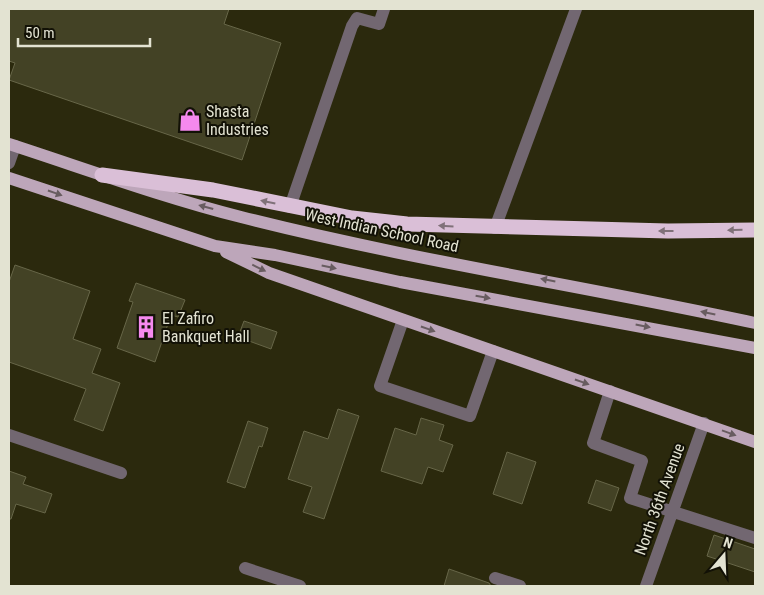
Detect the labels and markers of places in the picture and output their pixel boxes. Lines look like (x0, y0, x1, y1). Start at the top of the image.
place label: Shasta Industries (206, 102, 269, 139)
shop icon: Shasta Industries (177, 107, 203, 133)
place label: El Zafiro Bankquet Hall (162, 309, 250, 346)
building icon: El Zafiro Bankquet Hall (133, 314, 159, 340)

